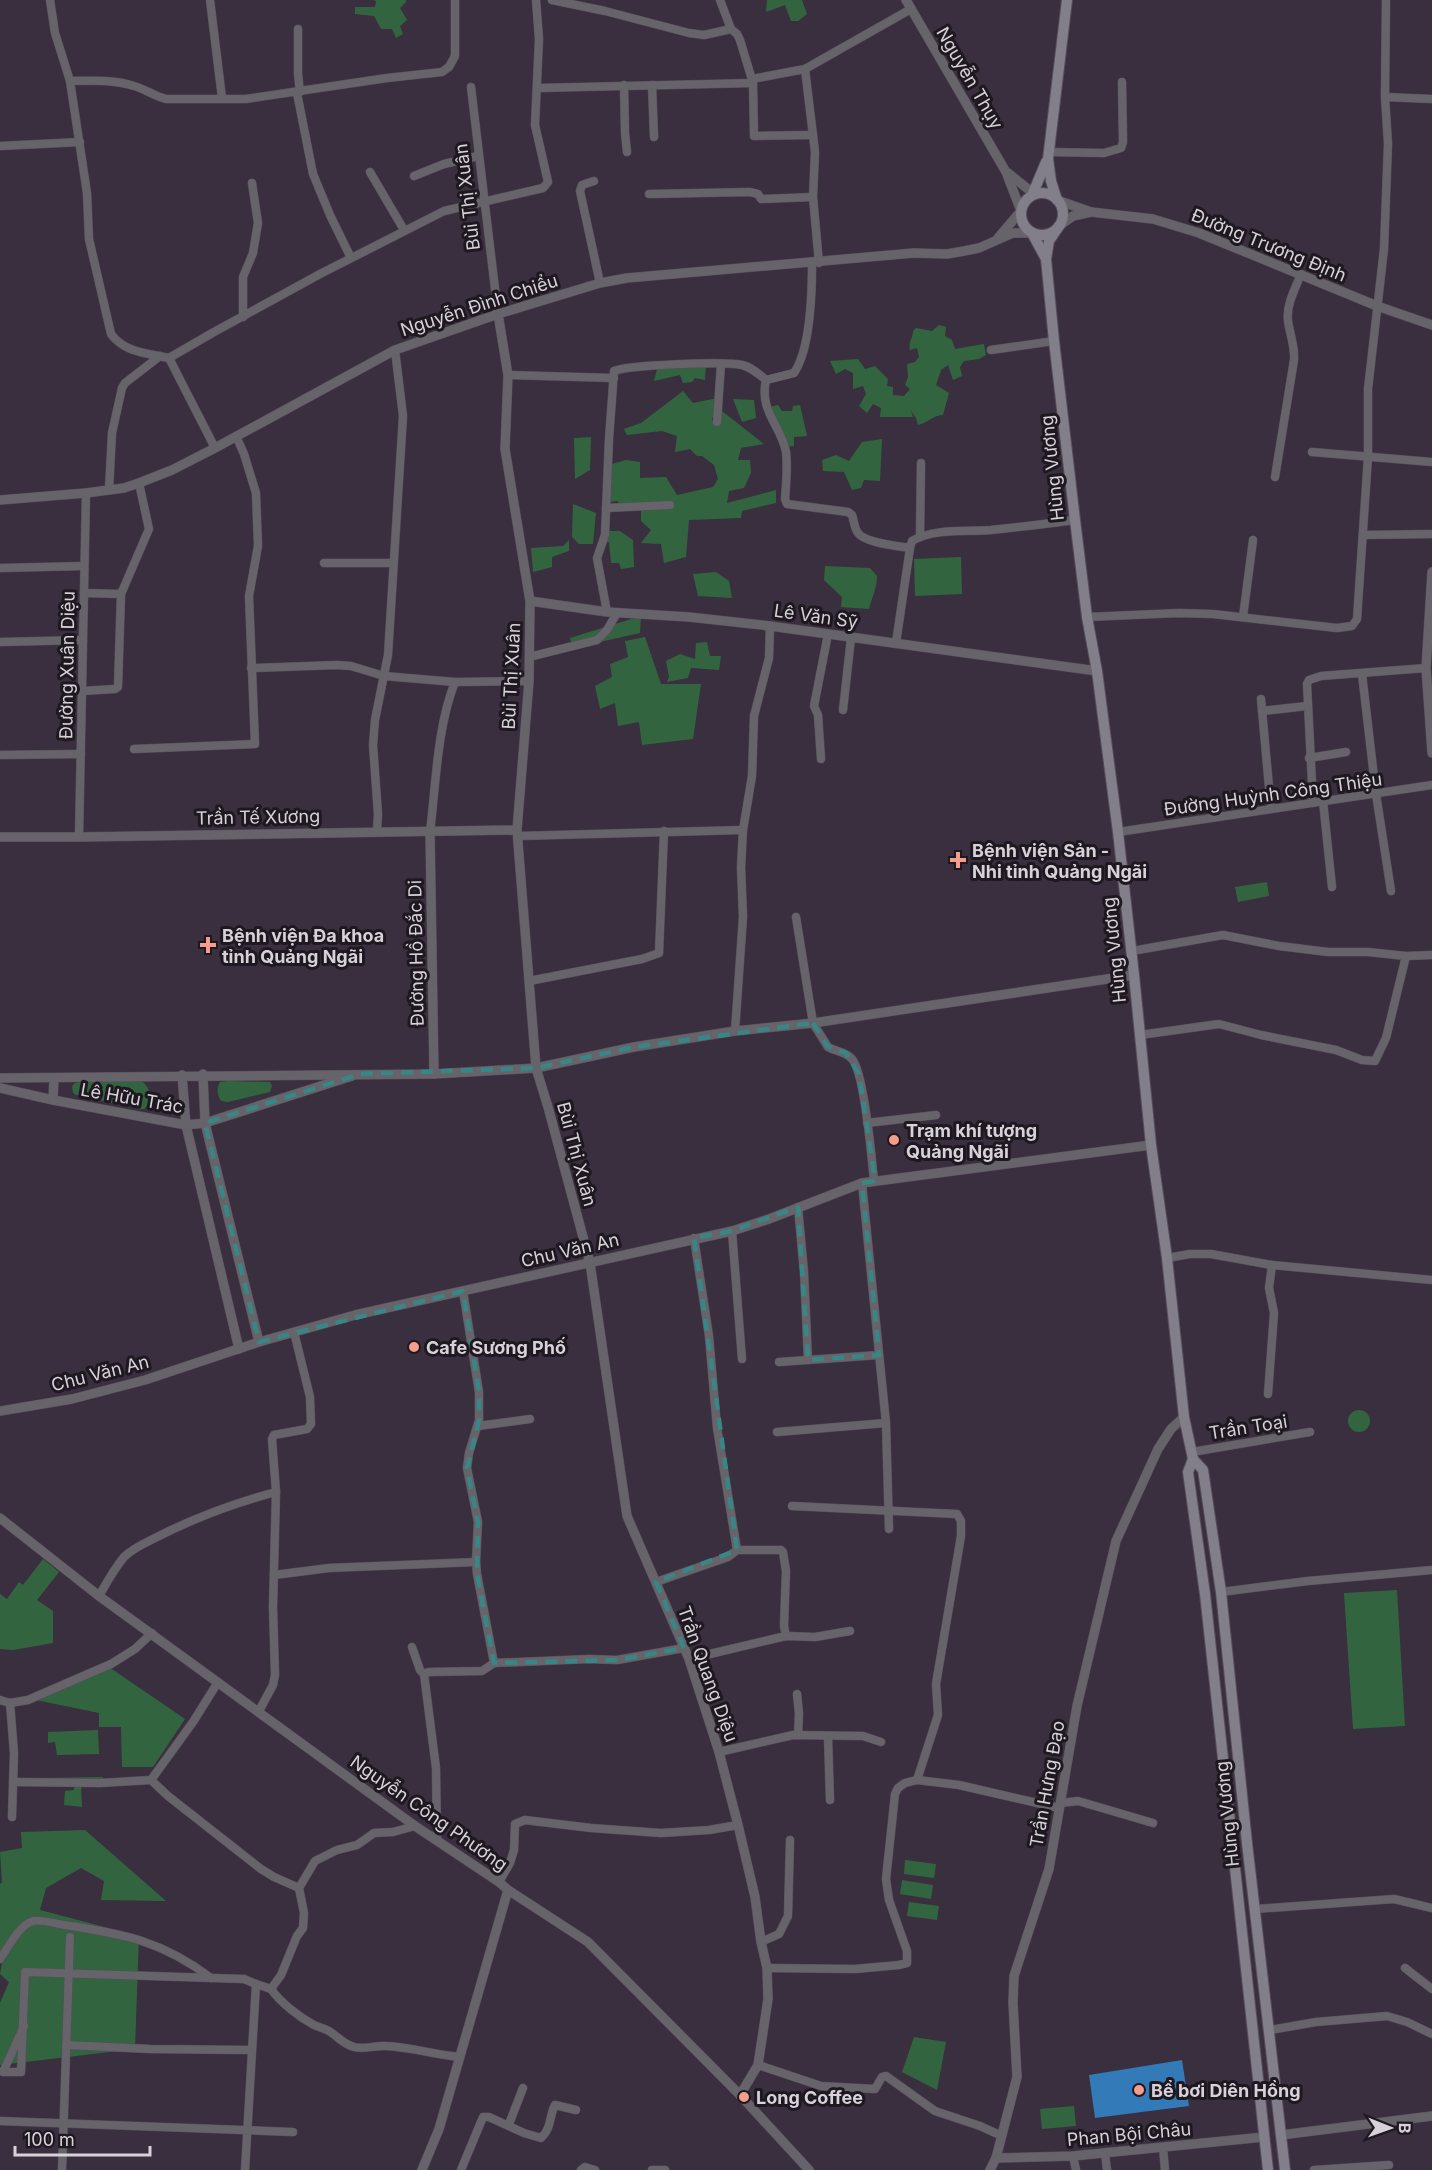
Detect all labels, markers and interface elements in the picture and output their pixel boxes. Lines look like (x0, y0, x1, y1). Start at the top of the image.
street label: Nguyễn Thụy (932, 23, 1008, 133)
street label: Bùi Thị Xuân (450, 143, 484, 251)
street label: Đường Trương Định (1189, 204, 1349, 286)
street label: Nguyễn Đình Chiểu (398, 270, 560, 340)
street label: Hùng Vương (1036, 414, 1068, 522)
street label: Đường Xuân Diệu (55, 591, 79, 739)
street label: Lê Văn Sỹ (773, 600, 859, 632)
street label: Bùi Thị Xuân (498, 622, 524, 730)
street label: Đường Huỳnh Công Thiệu (1163, 768, 1383, 820)
street label: Trần Tế Xương (196, 805, 320, 829)
place label: Bệnh viện Sản - Nhi tỉnh Quảng Ngãi (972, 840, 1147, 882)
marker: Bệnh viện Sản - Nhi tỉnh Quảng Ngãi (949, 851, 967, 869)
street label: Đường Hồ Đắc Di (404, 880, 428, 1026)
street label: Hùng Vương (1098, 896, 1130, 1004)
place label: Bệnh viện Đa khoa tỉnh Quảng Ngãi (222, 925, 384, 967)
marker: Bệnh viện Đa khoa tỉnh Quảng Ngãi (199, 936, 217, 954)
street label: Lê Hữu Trác (79, 1079, 185, 1117)
street label: Bùi Thị Xuân (553, 1100, 601, 1208)
place label: Trạm khí tượng Quảng Ngãi (906, 1120, 1037, 1162)
marker: Trạm khí tượng Quảng Ngãi (887, 1133, 901, 1147)
street label: Chu Văn An (519, 1229, 621, 1271)
place label: Cafe Sương Phố (426, 1337, 566, 1358)
marker: Cafe Sương Phố (407, 1340, 421, 1354)
street label: Chu Văn An (49, 1351, 151, 1395)
street label: Trần Toại (1207, 1410, 1289, 1444)
street label: Trần Quang Diệu (674, 1603, 742, 1745)
street label: Trần Hưng Đạo (1026, 1719, 1068, 1849)
street label: Nguyễn Công Phương (346, 1751, 512, 1875)
street label: Hùng Vương (1211, 1760, 1243, 1868)
place label: Bể bơi Diên Hồng (1151, 2080, 1301, 2101)
marker: Bể bơi Diên Hồng (1132, 2083, 1146, 2097)
place label: Long Coffee (756, 2087, 863, 2108)
marker: Long Coffee (737, 2090, 751, 2104)
north arrow (1360, 2098, 1420, 2158)
street label: Phan Bội Châu (1066, 2118, 1192, 2150)
scale bar (15, 2119, 150, 2157)
text: B (1395, 2123, 1415, 2134)
text: 100 m (24, 2129, 75, 2150)

